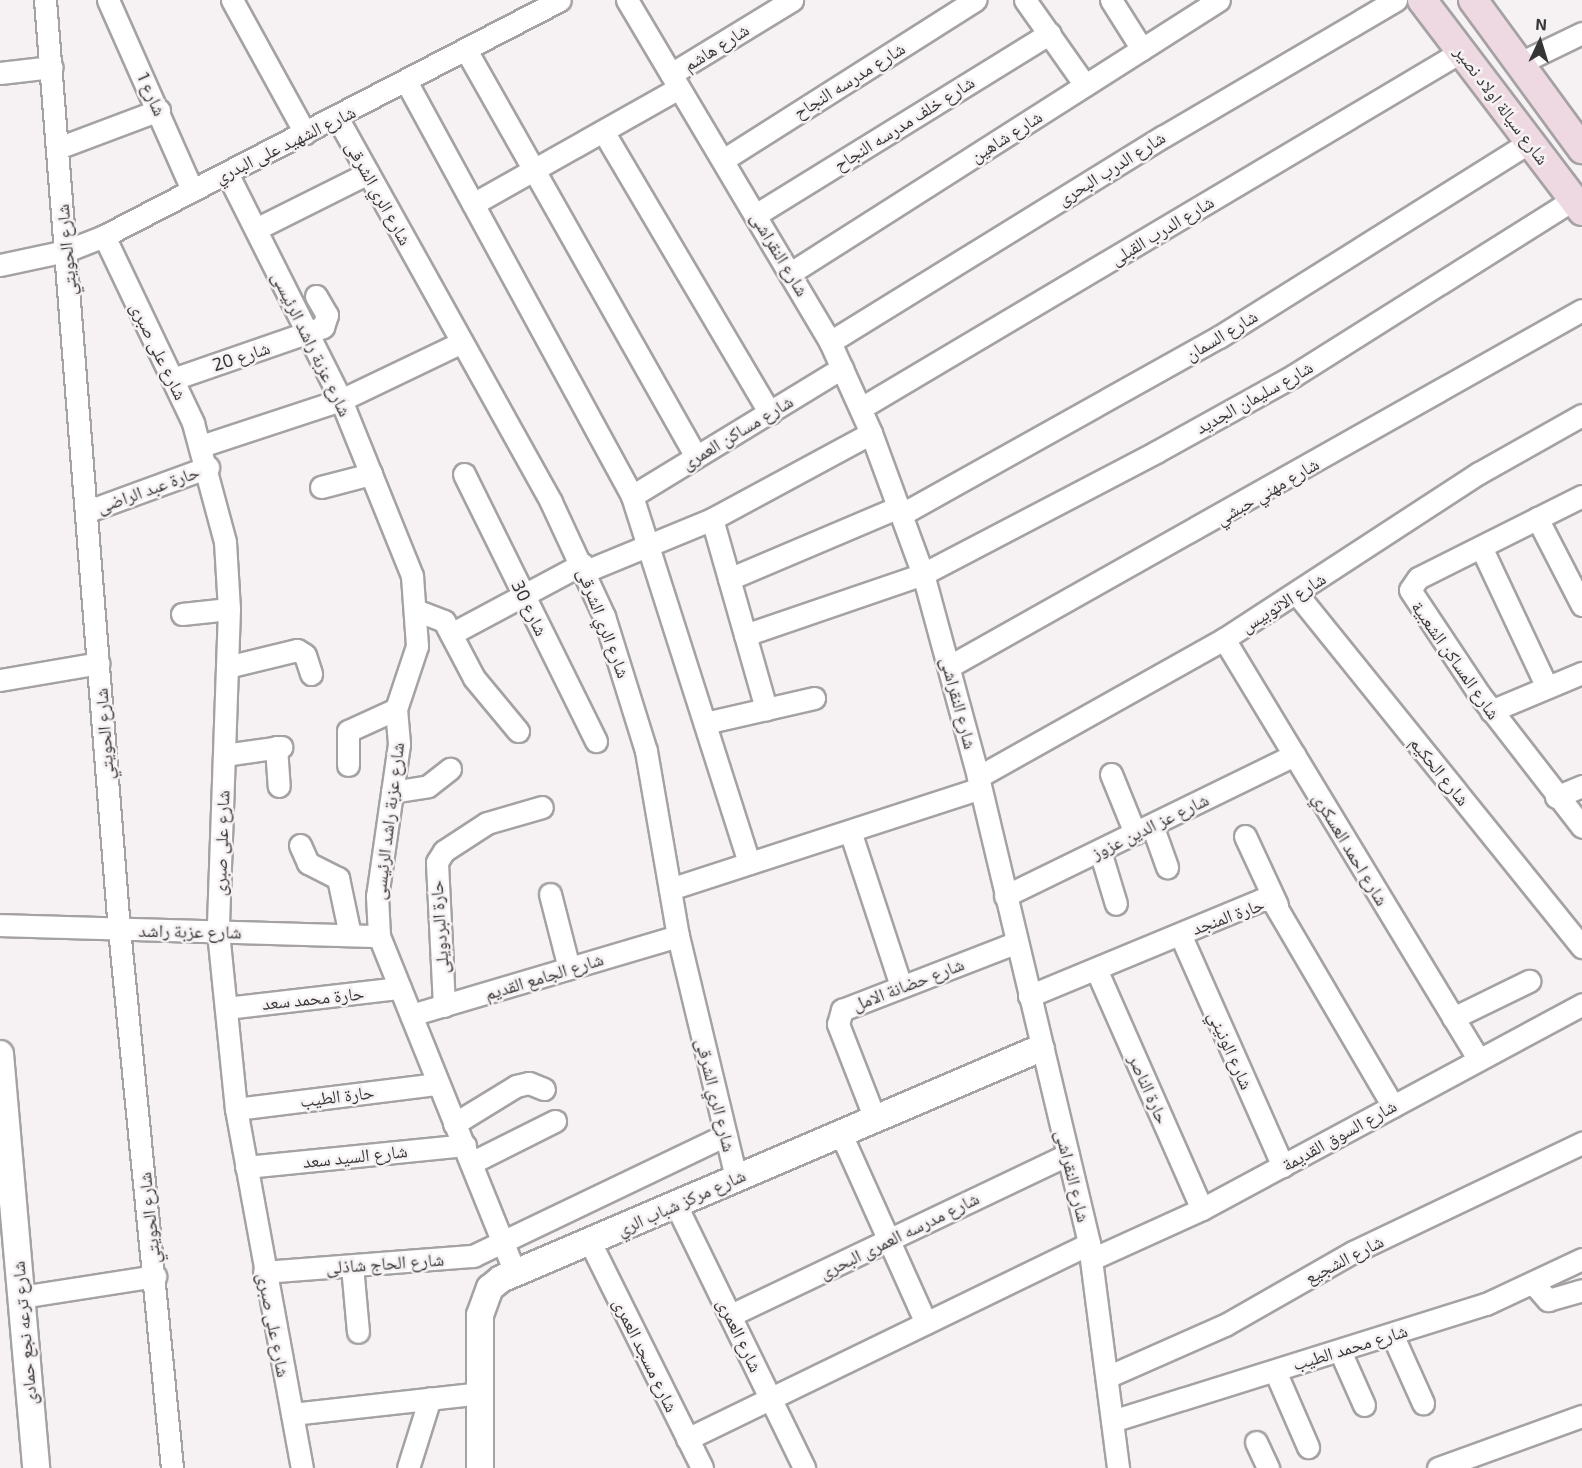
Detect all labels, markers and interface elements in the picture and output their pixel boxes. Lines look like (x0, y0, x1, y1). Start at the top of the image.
north arrow (1510, 12, 1570, 72)
text: N (1535, 14, 1548, 33)
street label: شارع هاشم (679, 18, 753, 76)
street label: شارع مدرسه النجاح (789, 37, 909, 123)
street label: شارع سيالة اولاد نصير (1450, 41, 1554, 169)
street label: شارع 1 (133, 69, 171, 119)
street label: شارع خلف مدرسه النجاح (830, 71, 978, 175)
street label: شارع الشهيد على البدري (211, 101, 359, 187)
street label: شارع شاهين (966, 105, 1046, 167)
street label: شارع الدرب البحرى (1053, 126, 1169, 210)
street label: شارع الري الشرقى (341, 137, 417, 249)
street label: شارع الدرب القبلى (1106, 191, 1218, 269)
street label: شارع الحويتي (51, 203, 81, 297)
street label: شارع النقراشى (746, 208, 814, 300)
street label: شارع عزبة راشد الرئيسى (268, 268, 356, 420)
street label: شارع على صبرى (126, 299, 192, 403)
street label: شارع السمان (1181, 305, 1261, 365)
street label: شارع 20 (210, 337, 272, 375)
street label: شارع سليمان الجديد (1192, 356, 1316, 438)
street label: شارع مساكن العمرى (677, 390, 797, 474)
street label: شارع مهني حبشي (1211, 453, 1323, 529)
street label: حارة عبد الراضى (94, 460, 202, 518)
street label: شارع الري الشرقى (573, 565, 635, 681)
street label: شارع الاتوبيس (1236, 567, 1330, 637)
street label: شارع 30 (507, 577, 553, 639)
street label: شارع المساكن الشعبية (1407, 597, 1505, 723)
street label: شارع النقراشى (936, 655, 982, 751)
street label: شارع الحويتي (90, 687, 118, 781)
street label: شارع الحكيم (1406, 732, 1474, 810)
street label: شارع عزبة راشد الرئيسى (368, 741, 408, 901)
street label: شارع عز الدين عزوز (1088, 788, 1212, 864)
street label: شارع احمد العسكري (1309, 789, 1393, 909)
street label: شارع على صبرى (208, 790, 234, 896)
street label: حارة البردويلى (425, 879, 453, 975)
street label: حارة المنجد (1189, 893, 1267, 939)
street label: شارع عزبة راشد (138, 919, 242, 943)
street label: شارع الجامع القديم (482, 948, 606, 1004)
street label: شارع حضانة الامل (849, 953, 967, 1015)
street label: حارة محمد سعد (261, 982, 365, 1014)
street label: شارع الونيني (1204, 1007, 1258, 1093)
street label: شارع الري الشرقى (691, 1036, 741, 1154)
street label: حارة الناصر (1124, 1051, 1174, 1127)
street label: حارة الطيب (299, 1081, 375, 1111)
street label: شارع السوق القديمة (1278, 1095, 1400, 1175)
street label: شارع النقراشى (1051, 1128, 1095, 1224)
street label: شارع السيد سعد (302, 1140, 408, 1172)
street label: شارع مركز شباب الري (613, 1164, 749, 1240)
street label: شارع الحويتي (133, 1171, 165, 1265)
street label: شارع مدرسه العمرى البحرى (816, 1187, 982, 1283)
street label: شارع الشجيع (1301, 1230, 1387, 1288)
street label: شارع الحاج شاذلى (325, 1248, 445, 1278)
street label: شارع ترعه نجع حمادى (7, 1260, 41, 1406)
street label: شارع على صبرى (253, 1271, 295, 1379)
street label: شارع مسجد العمرى (609, 1294, 683, 1416)
street label: شارع العمرى (713, 1294, 767, 1376)
street label: شارع محمد الطيب (1290, 1319, 1410, 1375)

